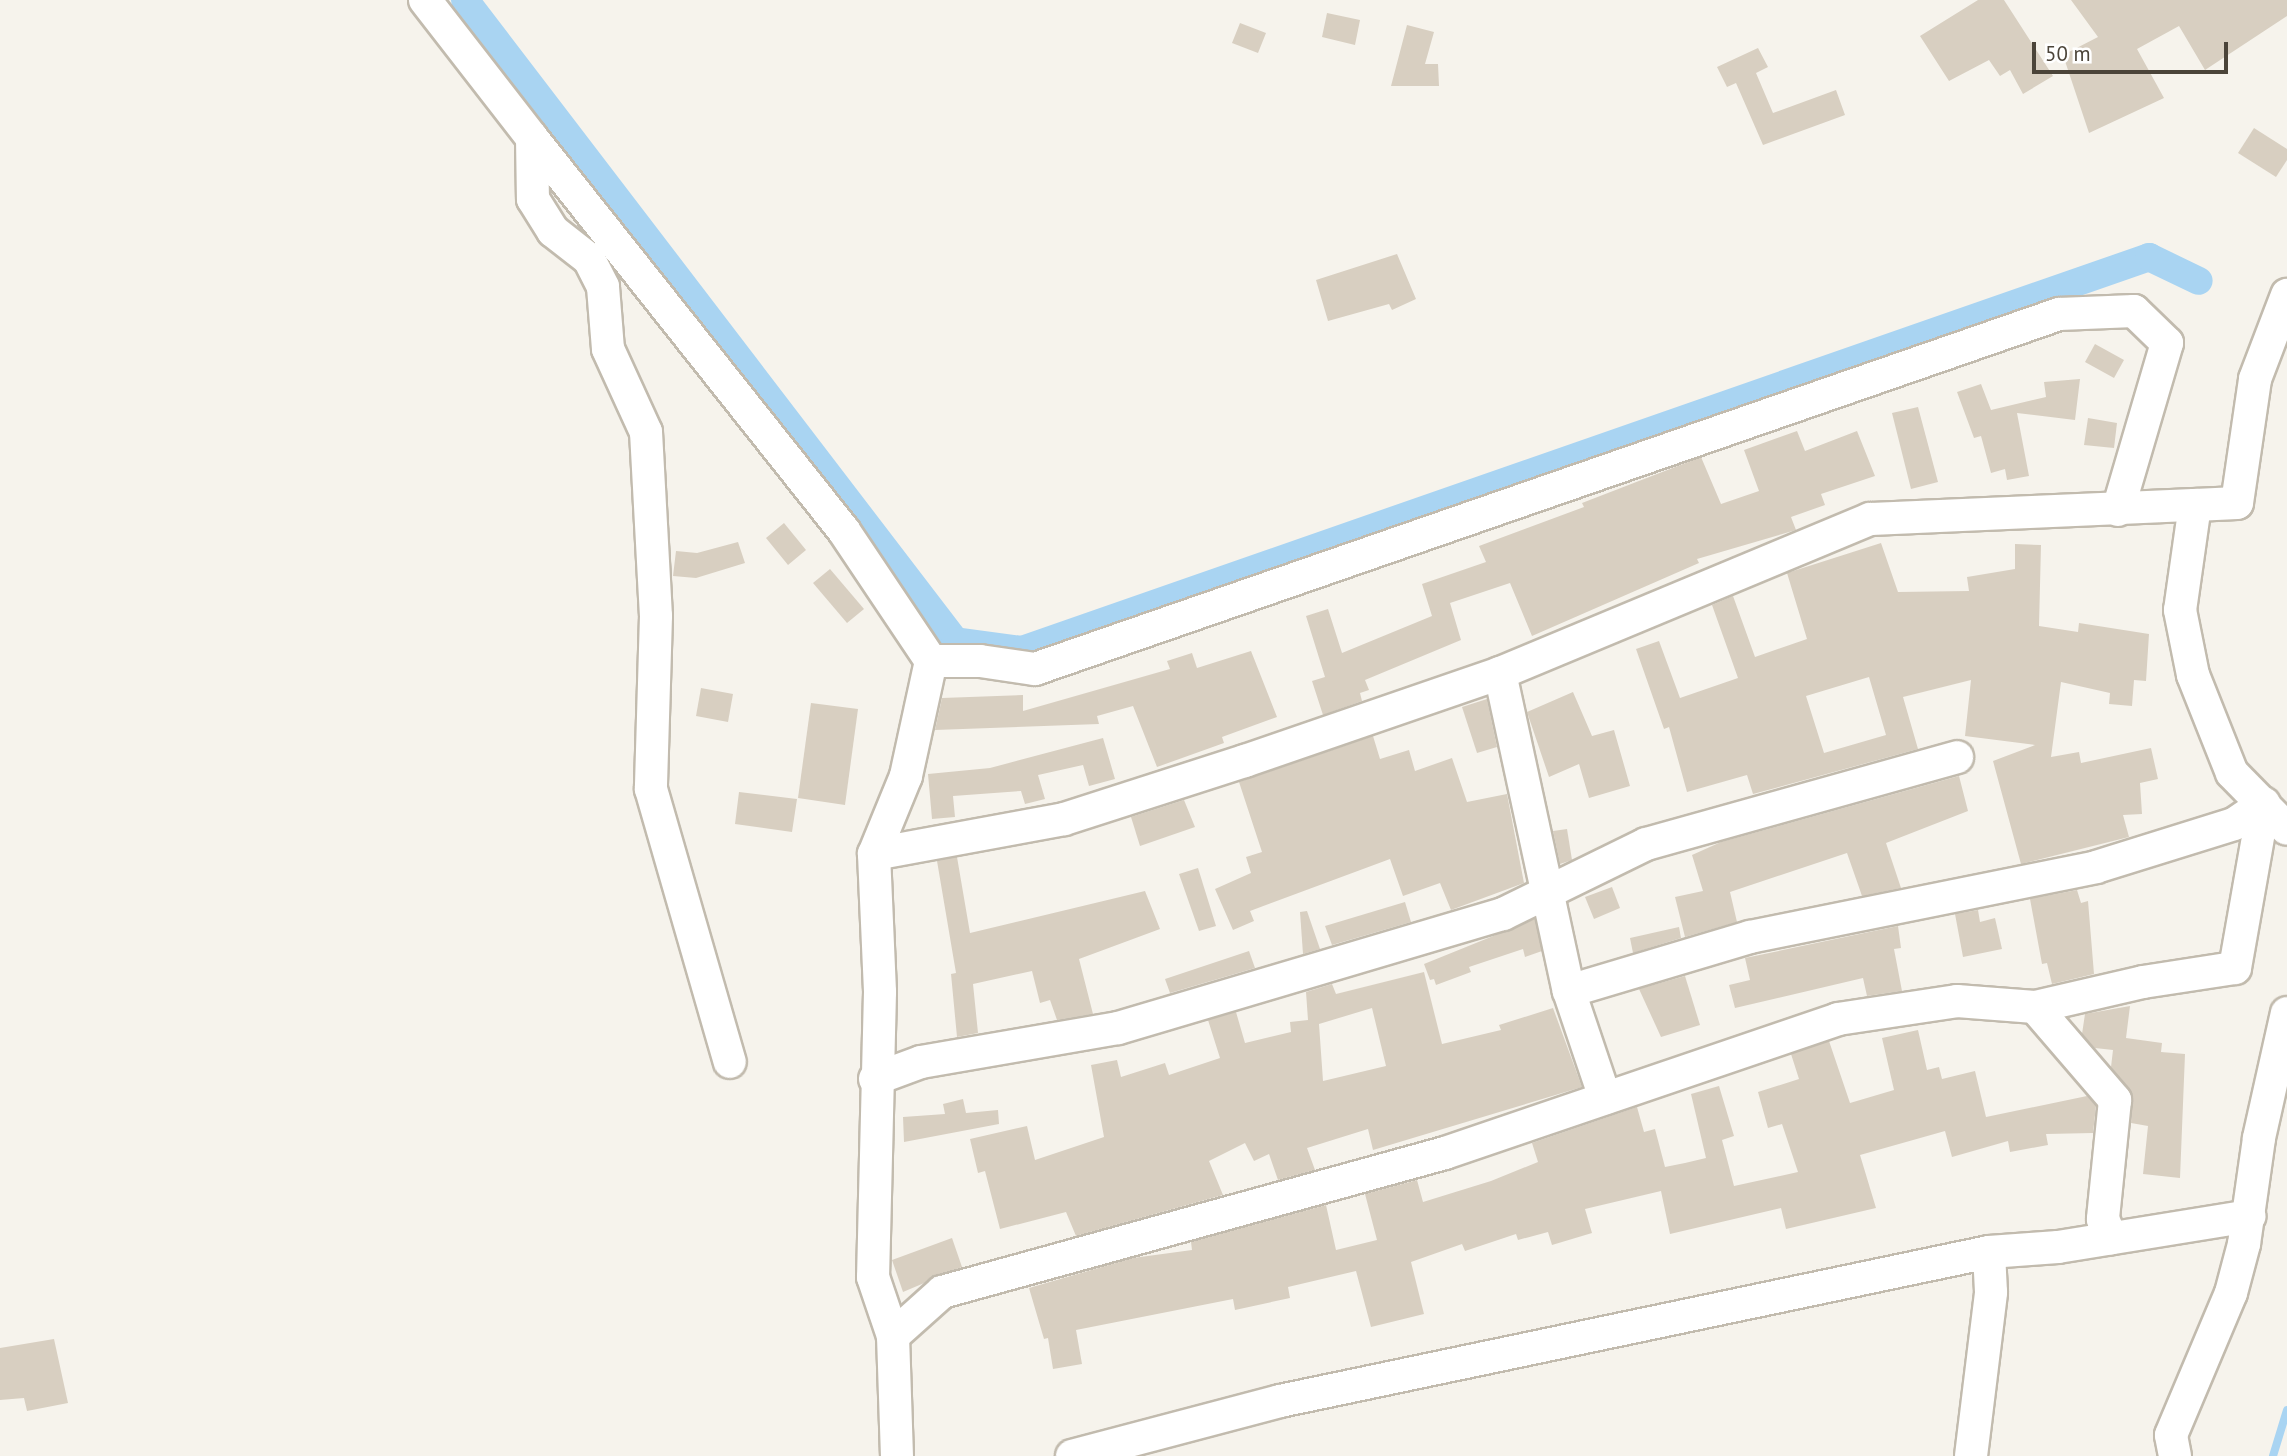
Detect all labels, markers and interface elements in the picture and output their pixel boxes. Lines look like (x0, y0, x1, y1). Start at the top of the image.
scale bar (2035, 28, 2231, 72)
text: 50 m (2045, 40, 2091, 67)

